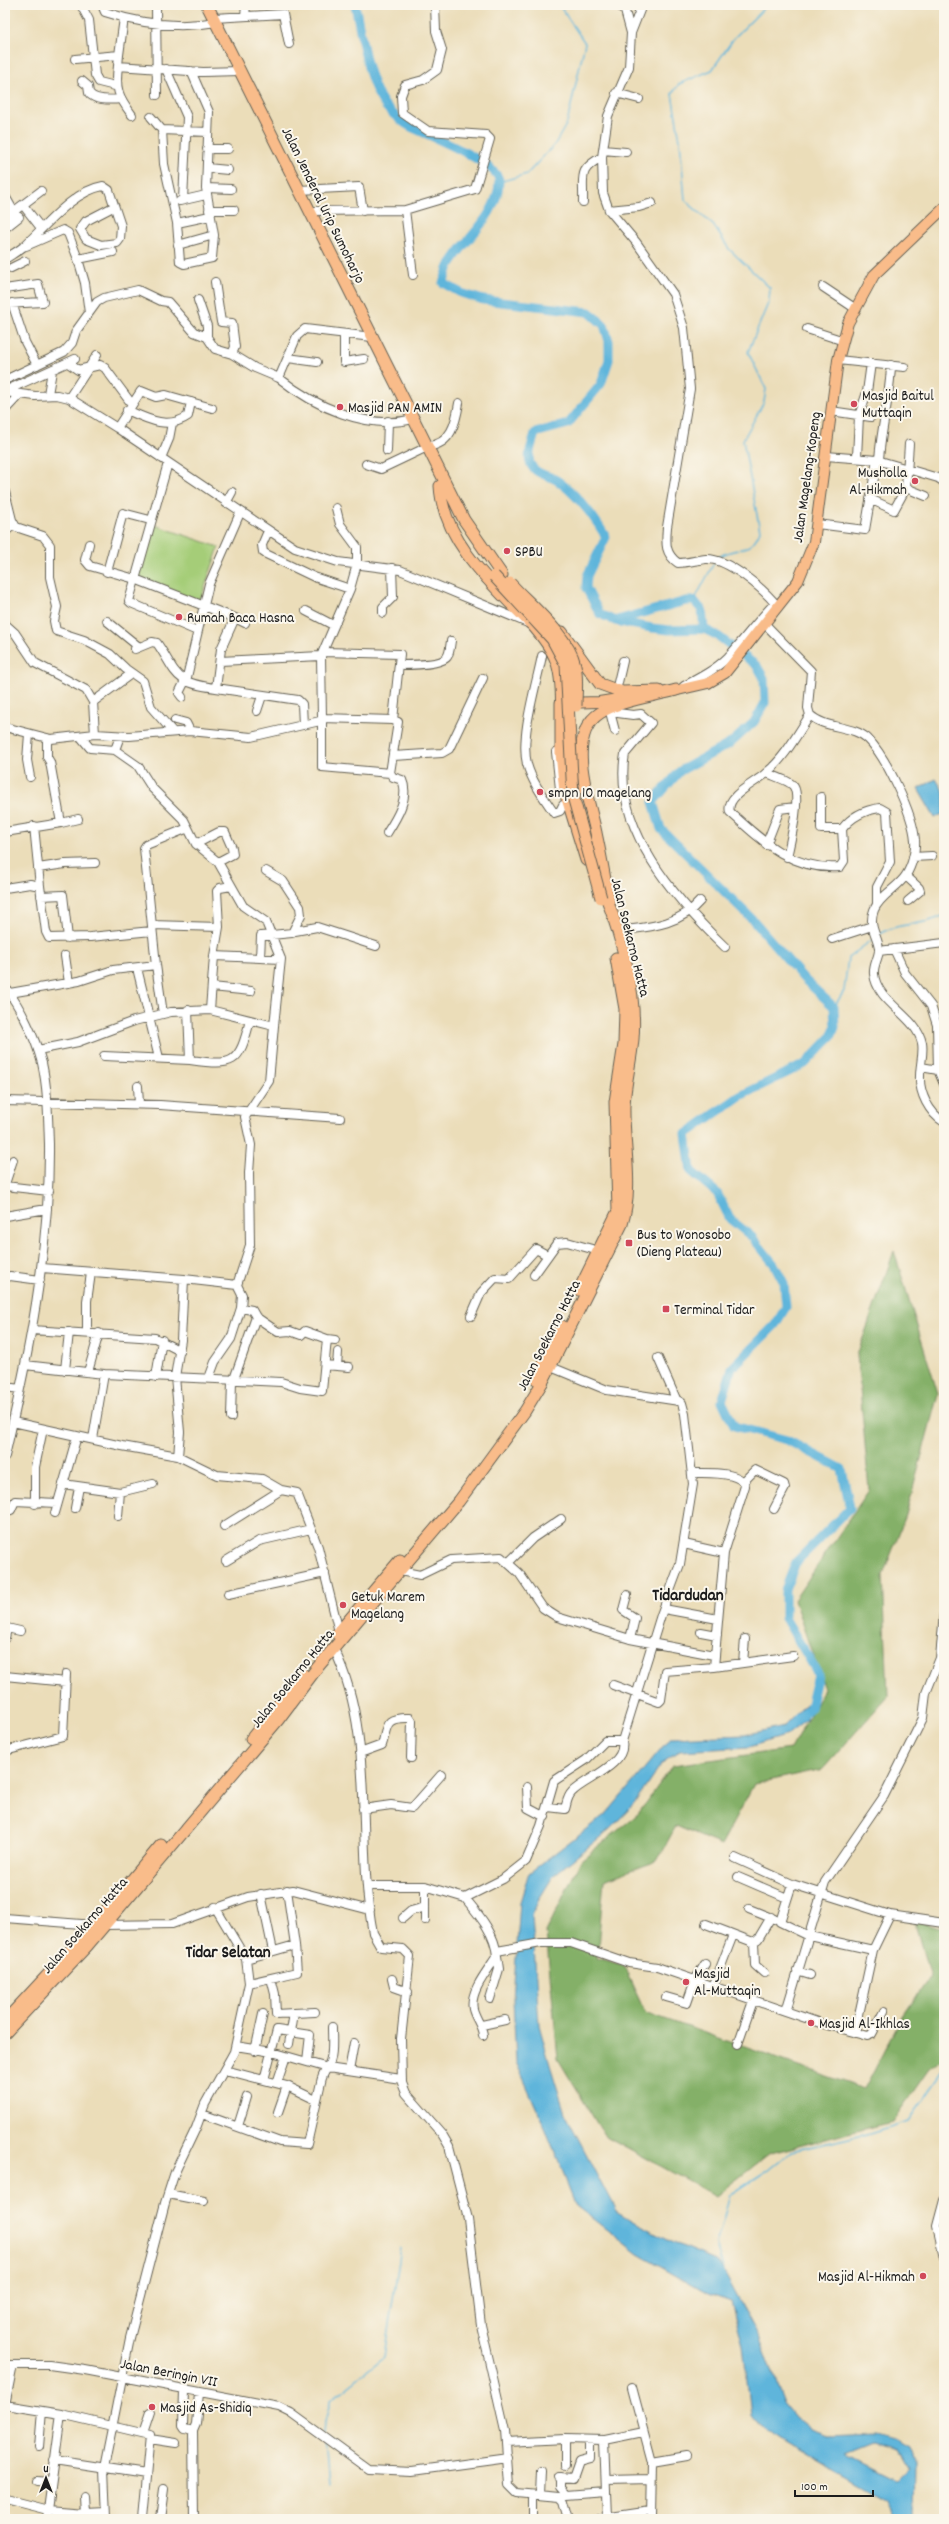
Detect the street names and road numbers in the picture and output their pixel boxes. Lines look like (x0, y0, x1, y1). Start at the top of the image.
street label: Jalan Jenderal Urip Sumoharjo (275, 124, 370, 288)
street label: Jalan Magelang-Kopeng (788, 410, 828, 544)
street label: Jalan Soekarno Hatta (604, 876, 655, 1000)
street label: Jalan Soekarno Hatta (512, 1276, 588, 1395)
street label: Jalan Soekarno Hatta (247, 1624, 341, 1734)
street label: Jalan Soekarno Hatta (37, 1872, 134, 1980)
street label: Jalan Beringin VII (118, 2354, 219, 2394)

